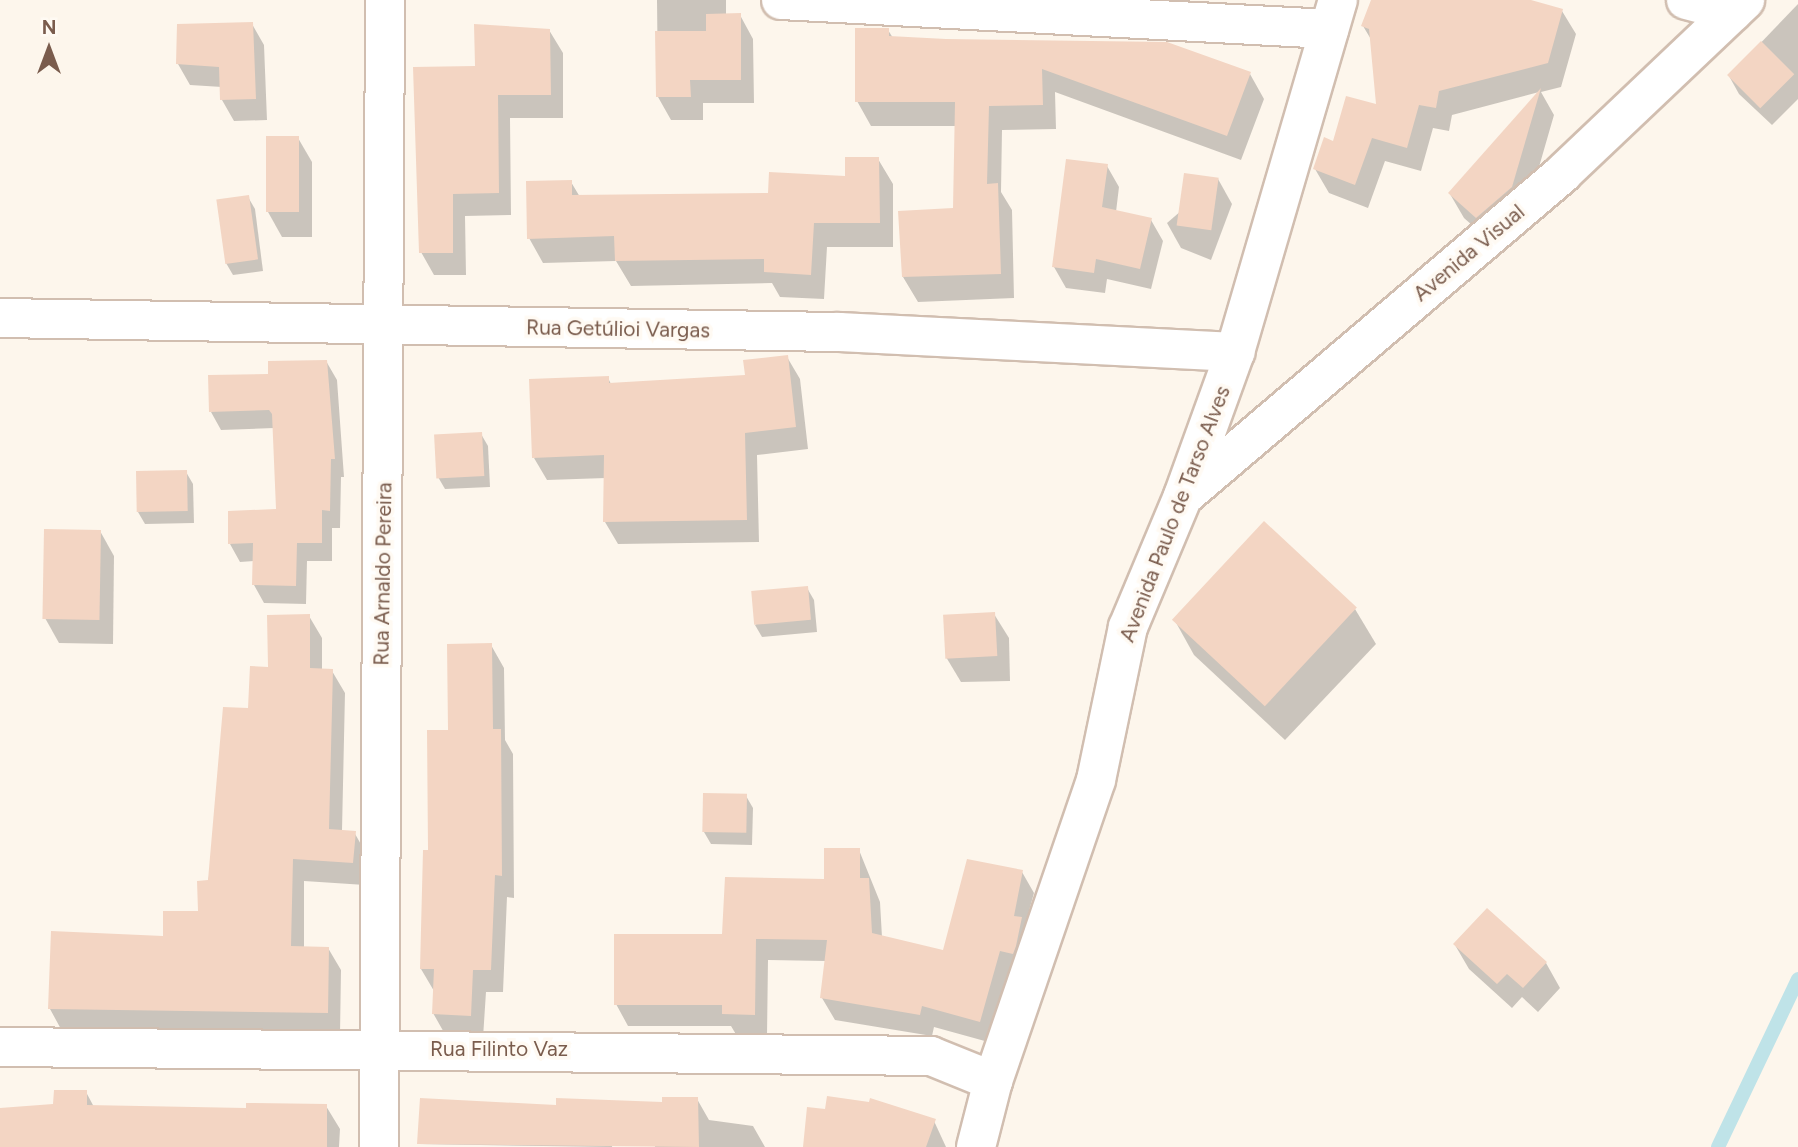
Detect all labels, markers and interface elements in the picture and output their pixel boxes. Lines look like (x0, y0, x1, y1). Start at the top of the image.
north arrow (14, 14, 84, 84)
text: N (42, 16, 56, 39)
street label: Avenida Visual (1408, 199, 1530, 307)
street label: Rua Getúlioi Vargas (526, 315, 710, 343)
street label: Avenida Paulo de Tarso Alves (1114, 382, 1236, 646)
street label: Rua Arnaldo Pereira (369, 482, 397, 666)
street label: Rua Filinto Vaz (430, 1036, 568, 1062)

